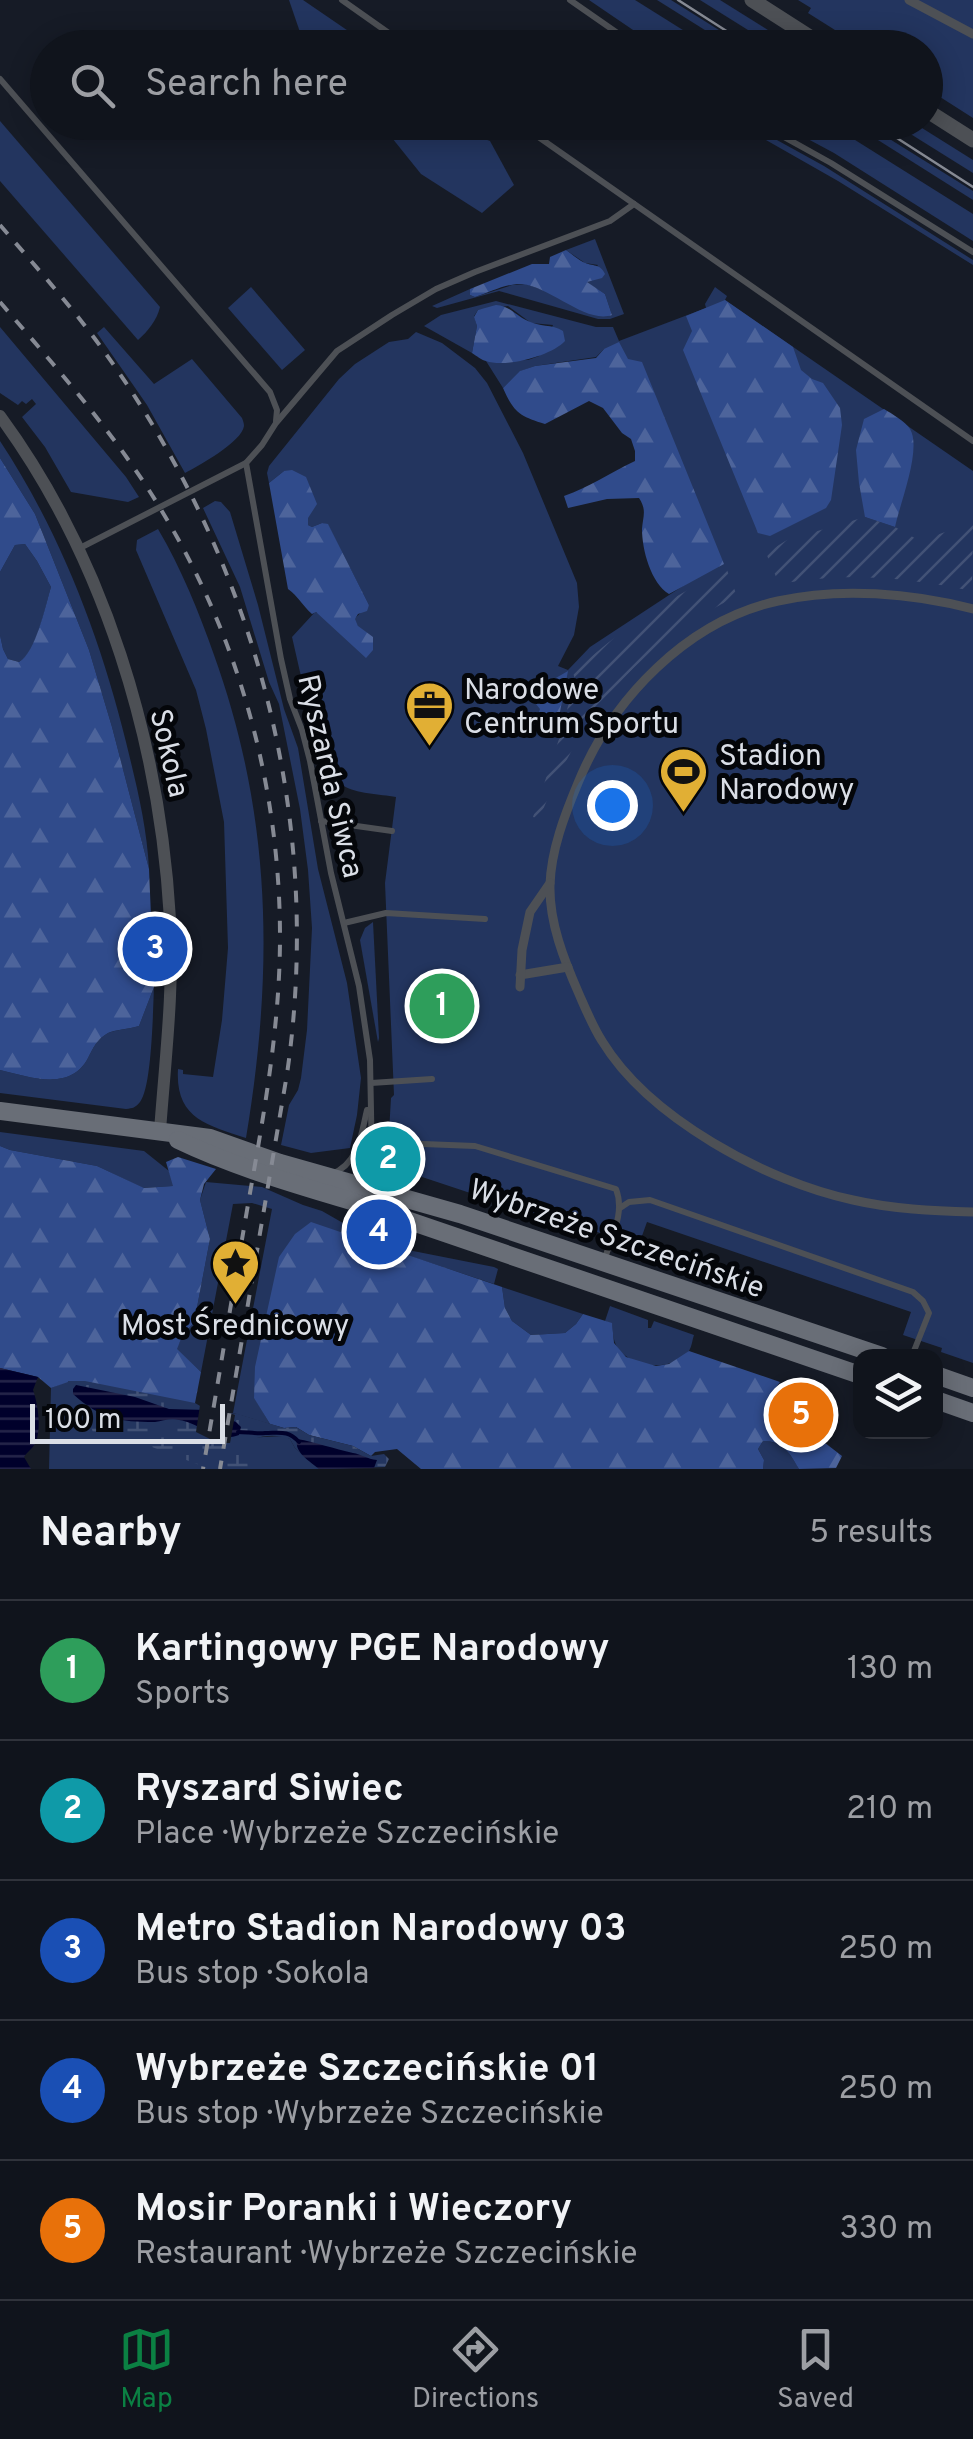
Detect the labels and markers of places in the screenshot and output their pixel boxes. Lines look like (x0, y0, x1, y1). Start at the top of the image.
place label: Narodowe Centrum Sportu (464, 673, 679, 744)
office icon: Narodowe Centrum Sportu (403, 680, 455, 748)
place label: Stadion Narodowy (719, 739, 854, 810)
sports icon: Stadion Narodowy (658, 746, 710, 814)
pin: 3 (122, 912, 188, 986)
pin: 1 (410, 968, 474, 1044)
pin: 2 (356, 1122, 420, 1196)
pin: 4 (346, 1194, 412, 1270)
place icon: Most Średnicowy (209, 1238, 261, 1306)
place label: Most Średnicowy (121, 1306, 349, 1346)
pin: 5 (768, 1378, 834, 1452)

